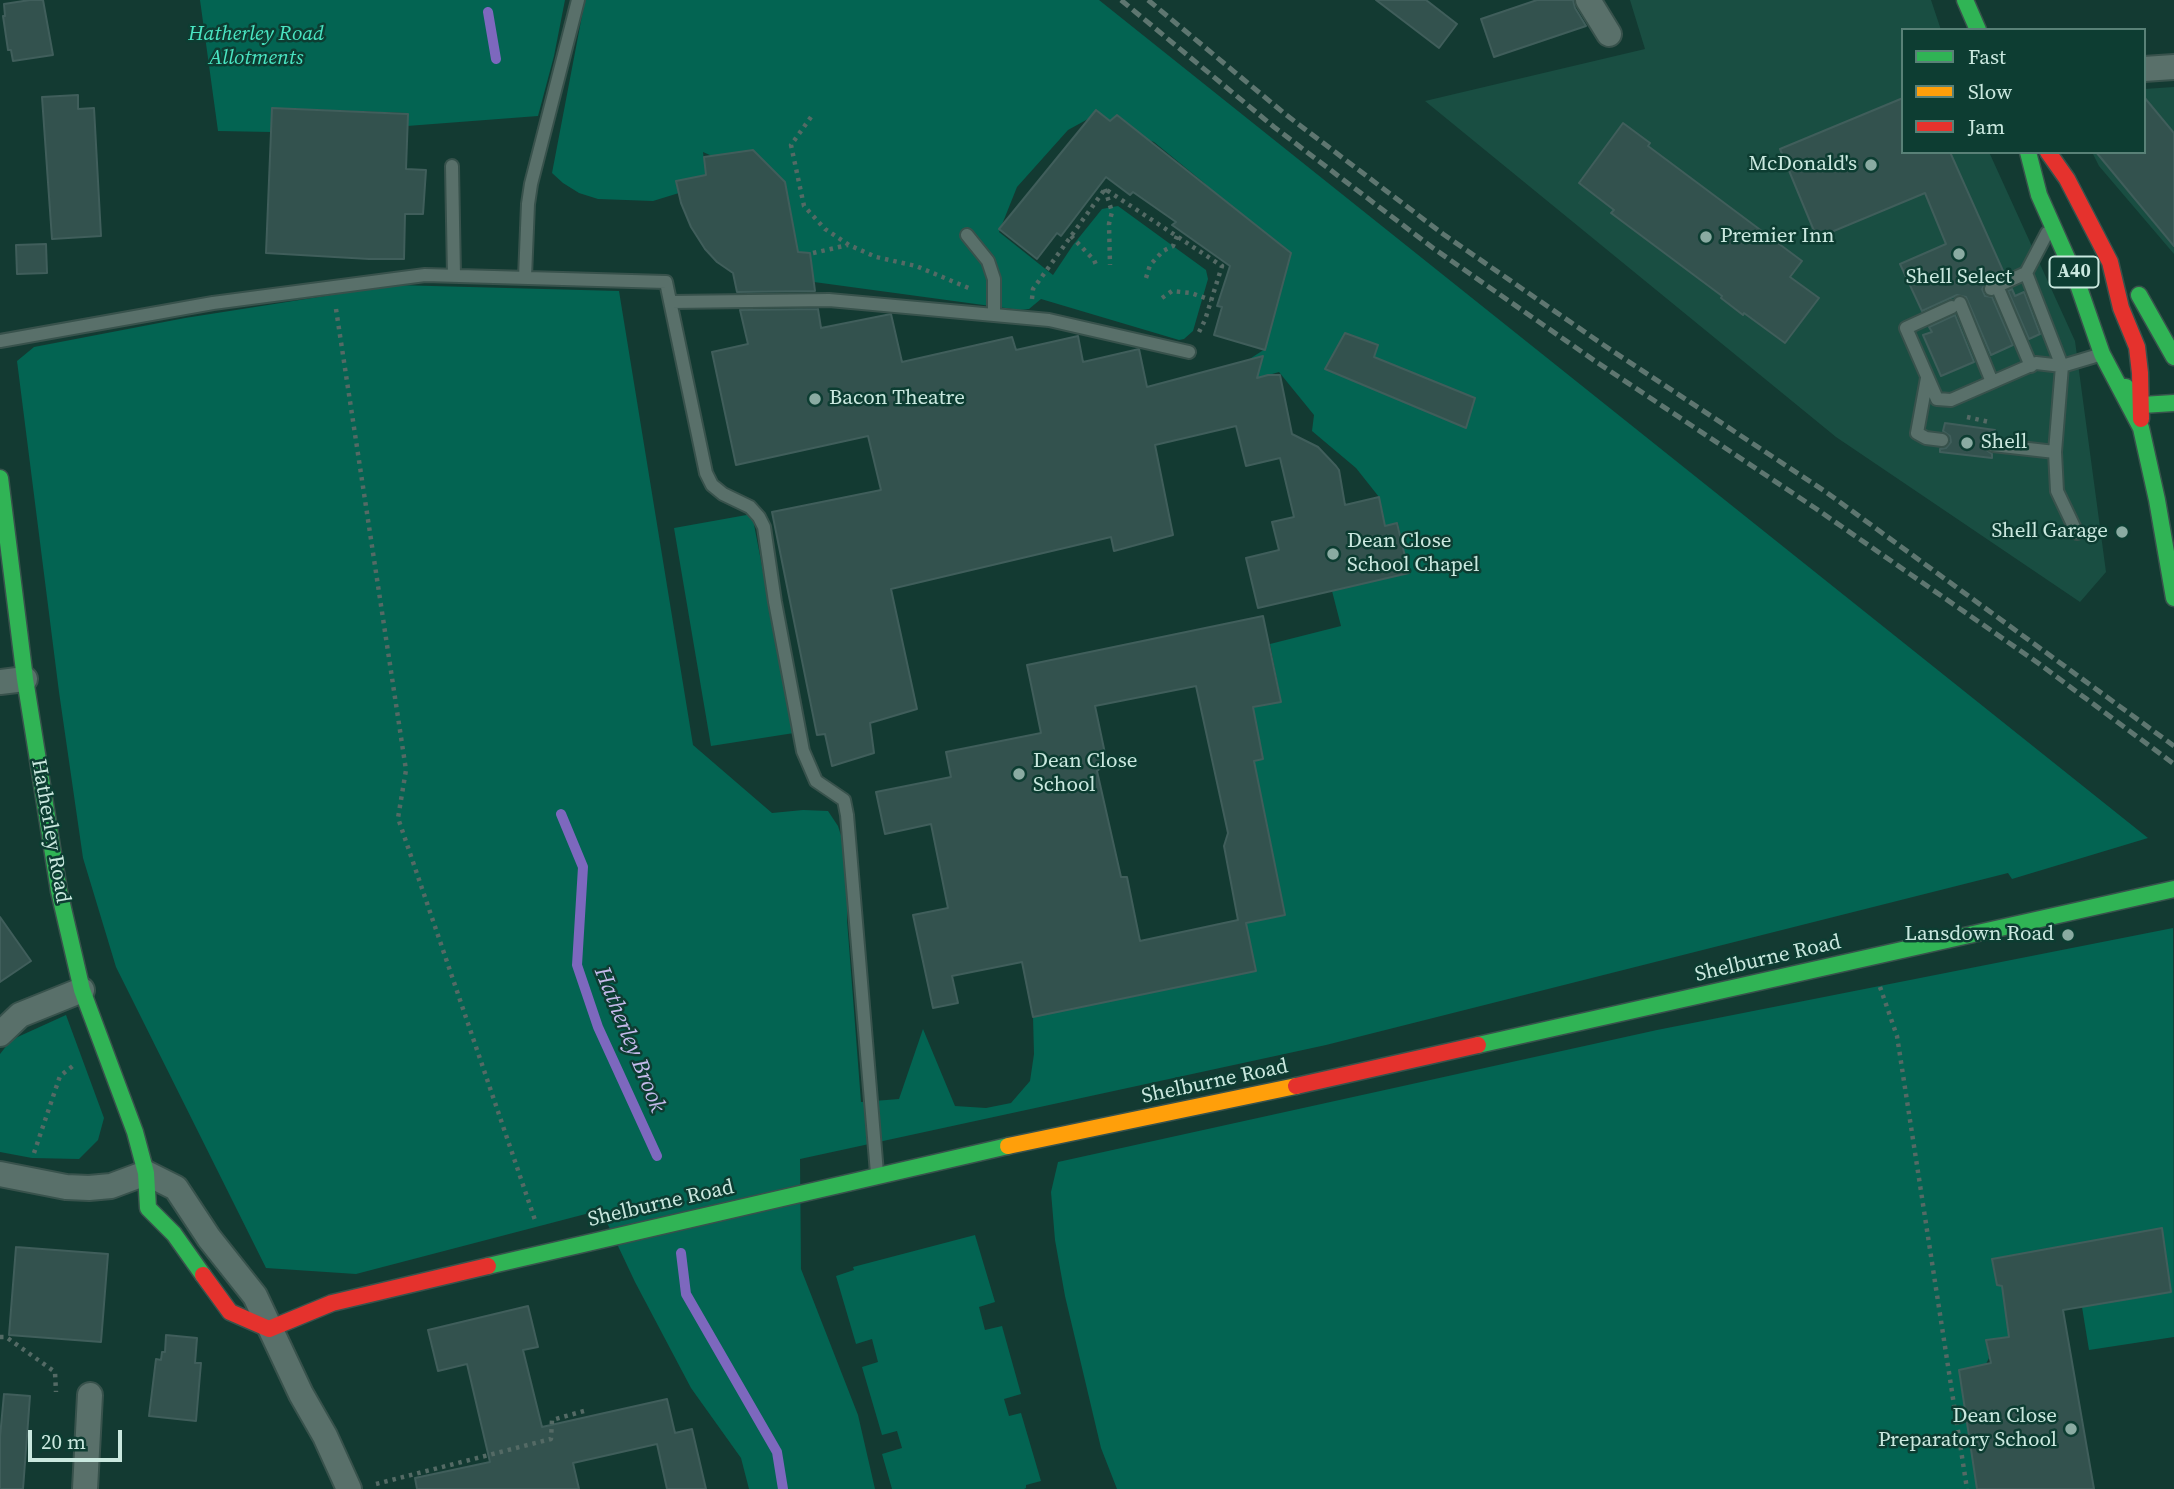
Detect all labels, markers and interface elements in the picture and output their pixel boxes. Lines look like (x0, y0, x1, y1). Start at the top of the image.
park label: Hatherley Road Allotments (188, 22, 324, 72)
legend (1901, 28, 2146, 154)
text: Fast (1968, 42, 2006, 71)
text: Slow (1968, 77, 2012, 106)
text: Jam (1968, 112, 2005, 141)
place label: McDonald's (1749, 152, 1857, 178)
marker: McDonald's (1863, 157, 1879, 173)
place label: Premier Inn (1720, 224, 1834, 250)
marker: Premier Inn (1698, 229, 1714, 245)
marker: Shell Select (1951, 246, 1967, 262)
road number: A40 (2050, 256, 2098, 288)
place label: Shell Select (1906, 265, 2012, 291)
place label: Bacon Theatre (829, 386, 965, 412)
marker: Bacon Theatre (807, 391, 823, 407)
place label: Shell (1981, 430, 2027, 456)
marker: Shell (1959, 435, 1975, 451)
place label: Shell Garage (1992, 519, 2108, 545)
marker: Shell Garage (2114, 524, 2130, 540)
place label: Dean Close School Chapel (1347, 529, 1480, 579)
marker: Dean Close School Chapel (1325, 546, 1341, 562)
place label: Dean Close School (1033, 749, 1137, 799)
street label: Hatherley Road (25, 757, 75, 905)
marker: Dean Close School (1011, 766, 1027, 782)
place label: Lansdown Road (1904, 922, 2054, 948)
marker: Lansdown Road (2060, 927, 2076, 943)
street label: Shelburne Road (1693, 930, 1843, 988)
water label: Hatherley Brook (587, 963, 671, 1117)
street label: Shelburne Road (1140, 1054, 1290, 1110)
street label: Shelburne Road (586, 1175, 736, 1233)
place label: Dean Close Preparatory School (1878, 1404, 2057, 1454)
scale bar (32, 1416, 126, 1460)
marker: Dean Close Preparatory School (2063, 1421, 2079, 1437)
text: 20 m (41, 1427, 86, 1456)

